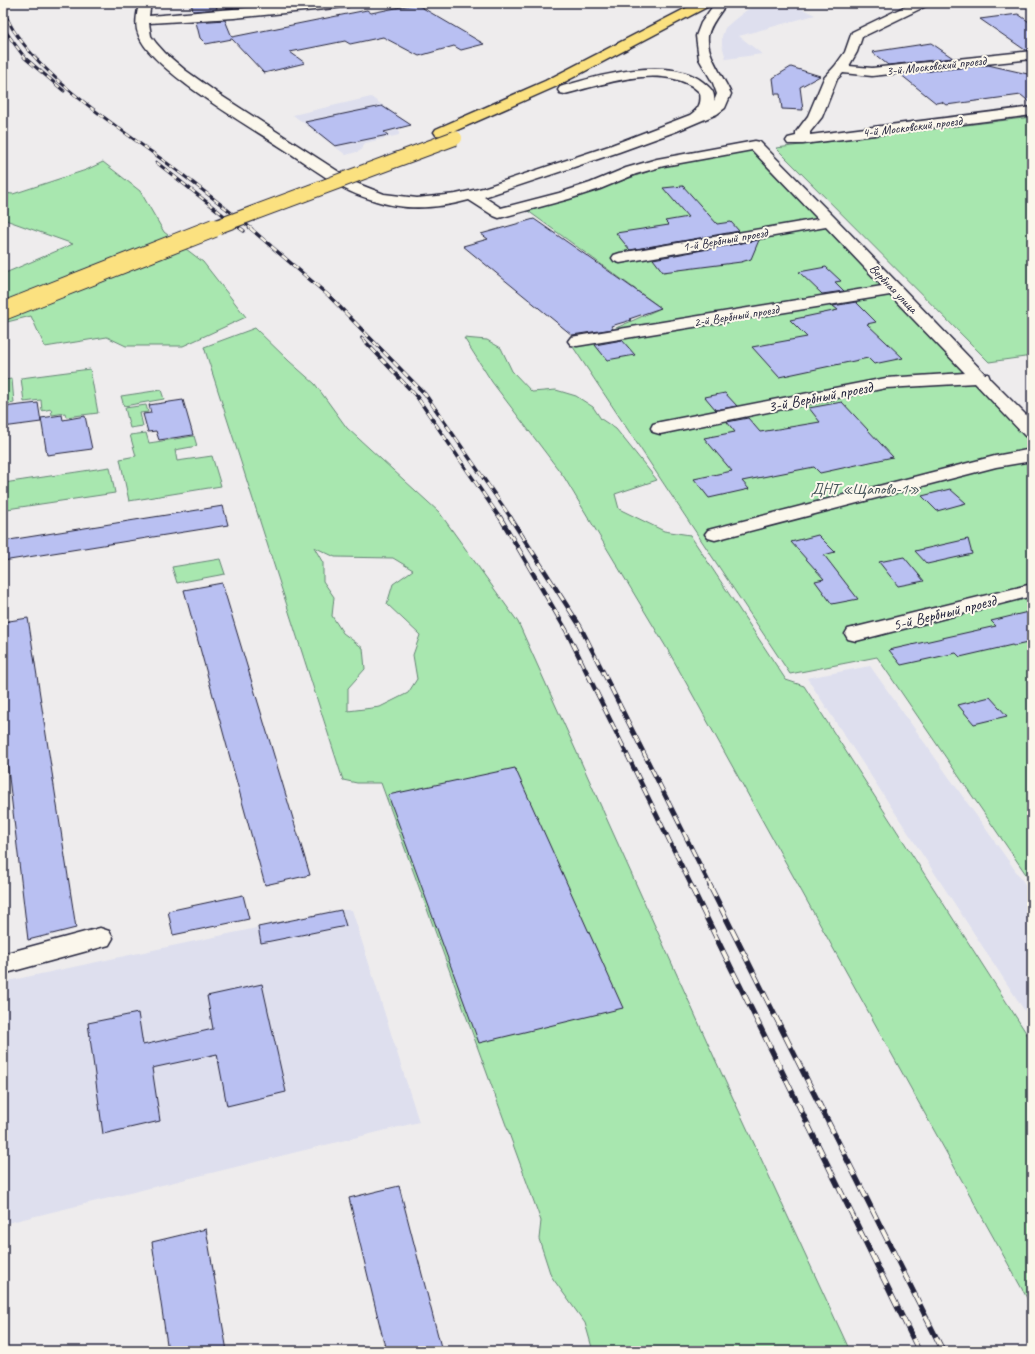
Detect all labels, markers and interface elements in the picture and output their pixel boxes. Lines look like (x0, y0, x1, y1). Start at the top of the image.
street label: 3-й Московский проезд (885, 53, 988, 79)
street label: 4-й Московский проезд (861, 113, 964, 141)
street label: 1-й Вербный проезд (682, 224, 770, 255)
street label: Вербная улица (866, 261, 922, 318)
street label: 2-й Вербный проезд (693, 301, 781, 331)
street label: 3-й Вербный проезд (766, 377, 875, 417)
park label: ДНТ «Щапово-1» (811, 479, 919, 499)
street label: 5-й Вербный проезд (891, 590, 999, 635)

